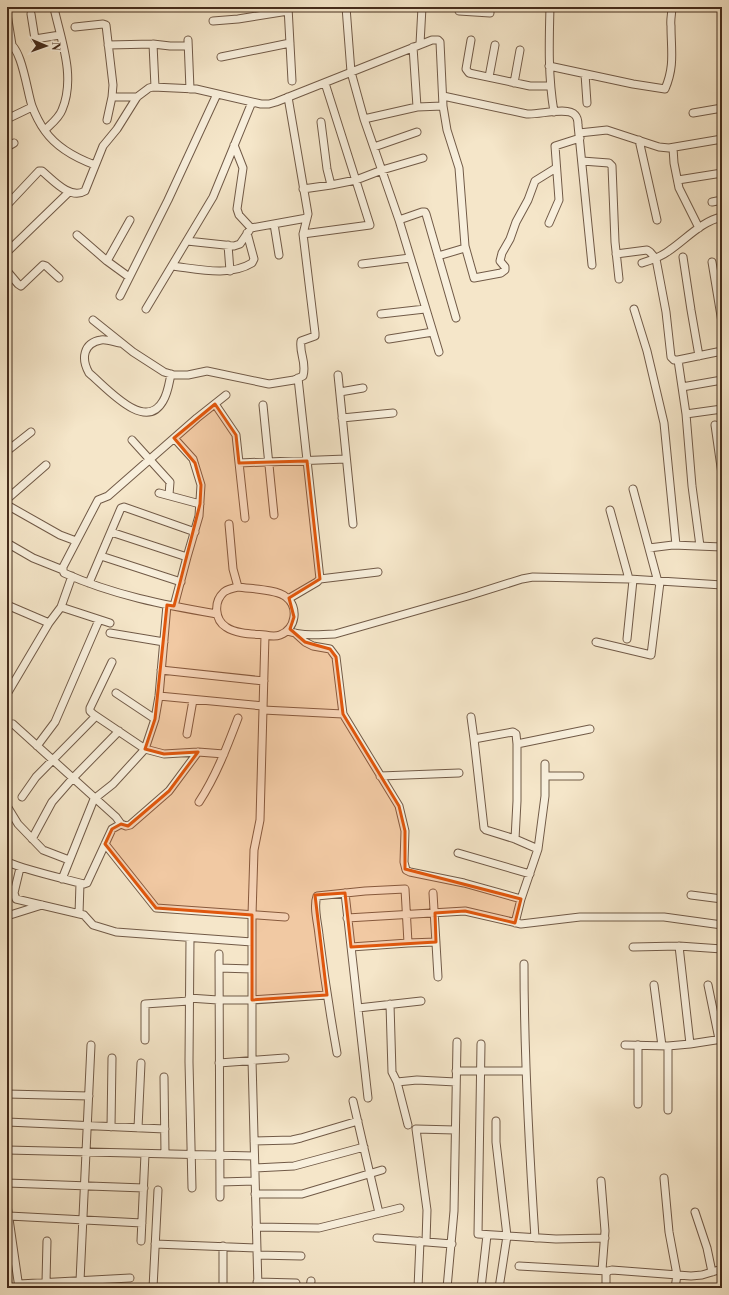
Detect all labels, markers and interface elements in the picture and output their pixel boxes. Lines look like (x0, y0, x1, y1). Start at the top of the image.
north arrow (26, 26, 66, 66)
text: N (48, 42, 62, 51)

